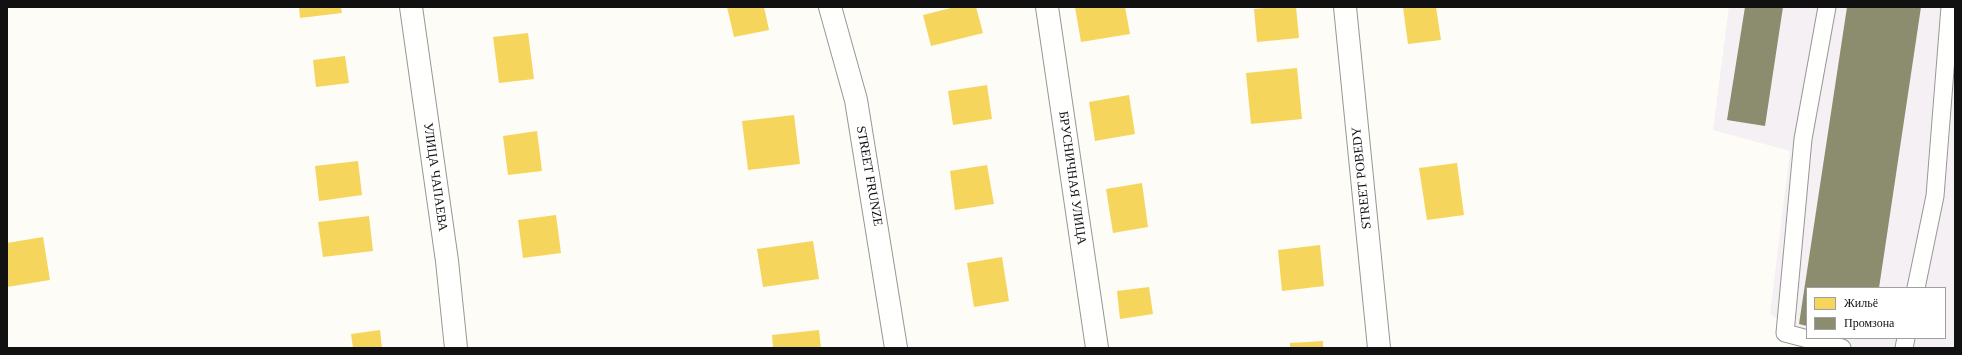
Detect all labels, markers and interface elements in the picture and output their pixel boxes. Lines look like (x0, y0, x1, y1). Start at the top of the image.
street label: БРУСНИЧНАЯ УЛИЦА (1055, 110, 1089, 246)
street label: УЛИЦА ЧАПАЕВА (420, 122, 450, 232)
street label: STREET FRUNZE (853, 125, 885, 227)
street label: STREET POBEDY (1349, 126, 1375, 230)
legend (1806, 287, 1946, 339)
text: Жильё (1844, 296, 1878, 310)
text: Промзона (1844, 316, 1894, 330)

